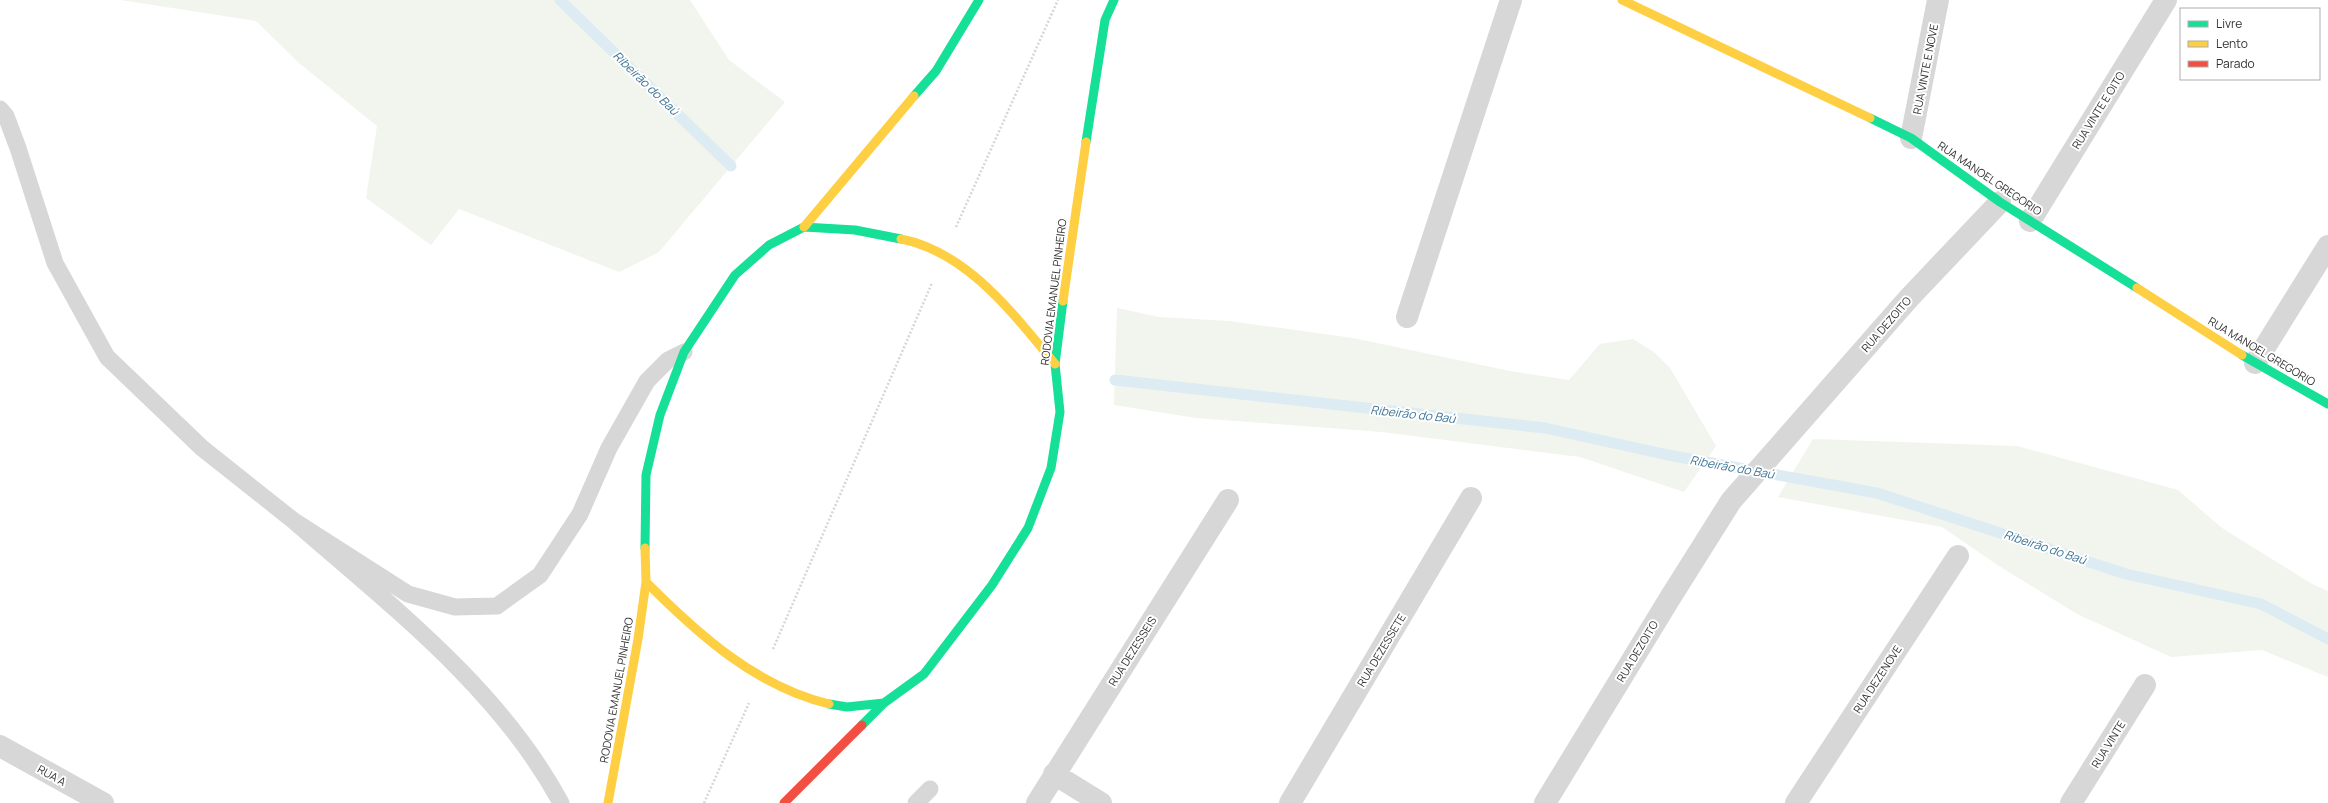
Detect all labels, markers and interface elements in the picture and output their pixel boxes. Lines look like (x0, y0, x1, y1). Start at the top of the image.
legend (2180, 8, 2320, 80)
text: Livre (2216, 15, 2242, 32)
street label: RUA VINTE E NOVE (1909, 23, 1941, 115)
text: Lento (2216, 35, 2248, 52)
water label: Ribeirão do Baú (609, 47, 683, 119)
text: Parado (2216, 55, 2255, 72)
street label: RUA VINTE E OITO (2068, 68, 2128, 152)
street label: RUA MANOEL GREGORIO (1935, 138, 2045, 219)
street label: RODOVIA EMANUEL PINHEIRO (1037, 218, 1069, 366)
street label: RUA DEZOITO (1858, 293, 1914, 355)
street label: RUA MANOEL GREGORIO (2206, 313, 2318, 389)
water label: Ribeirão do Baú (1370, 401, 1457, 427)
water label: Ribeirão do Baú (1689, 451, 1776, 483)
water label: Ribeirão do Baú (2002, 526, 2089, 569)
street label: RUA DEZESSETE (1353, 611, 1409, 689)
street label: RUA DEZESSEIS (1105, 613, 1159, 689)
street label: RODOVIA EMANUEL PINHEIRO (596, 616, 636, 764)
street label: RUA DEZOITO (1613, 618, 1661, 684)
street label: RUA DEZENOVE (1849, 642, 1905, 716)
street label: RUA VINTE (2088, 718, 2128, 770)
street label: RUA A (35, 761, 69, 789)

